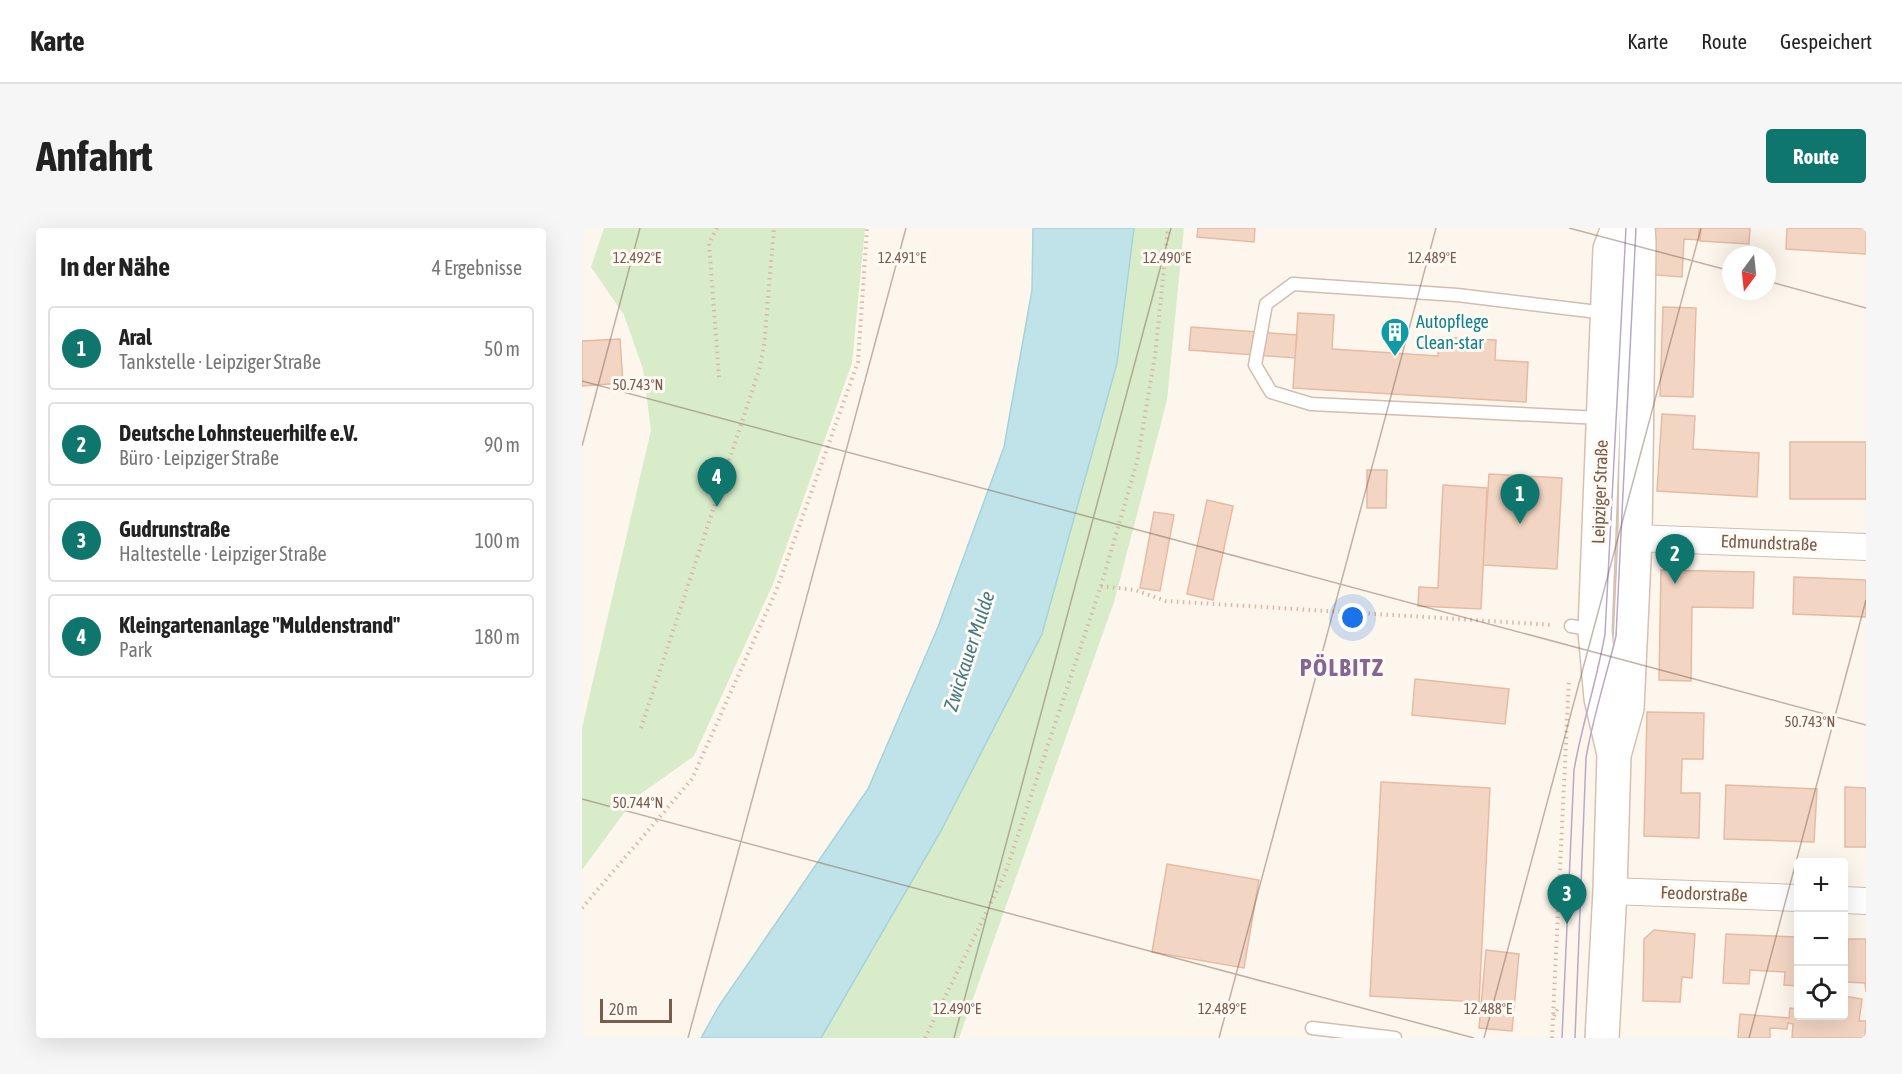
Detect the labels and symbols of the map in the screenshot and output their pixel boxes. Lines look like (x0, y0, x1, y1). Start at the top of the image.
north arrow (1722, 246, 1776, 300)
text: 12.492°E (613, 249, 662, 266)
text: 12.491°E (878, 249, 927, 266)
text: 12.490°E (1143, 249, 1192, 266)
text: 12.489°E (1408, 249, 1457, 266)
place label: Autopflege Clean-star (1416, 311, 1489, 353)
building icon: Autopflege Clean-star (1379, 316, 1411, 358)
text: 50.743°N (613, 376, 663, 393)
street label: Leipziger Straße (1587, 440, 1612, 544)
pin: 4 (698, 458, 736, 507)
pin: 1 (1500, 474, 1540, 524)
street label: Edmundstraße (1720, 530, 1818, 555)
pin: 2 (1656, 534, 1694, 584)
water label: Zwickauer Mulde (938, 588, 999, 714)
your location (1338, 603, 1367, 632)
district label: PÖLBITZ (1300, 654, 1384, 681)
text: 50.743°N (1785, 713, 1835, 730)
text: 50.744°N (613, 794, 663, 811)
pin: 3 (1548, 874, 1586, 924)
street label: Feodorstraße (1660, 881, 1748, 906)
scale bar (600, 996, 672, 1024)
text: 12.490°E (933, 1000, 982, 1017)
text: 12.489°E (1198, 1000, 1247, 1017)
text: 12.488°E (1464, 1000, 1513, 1017)

